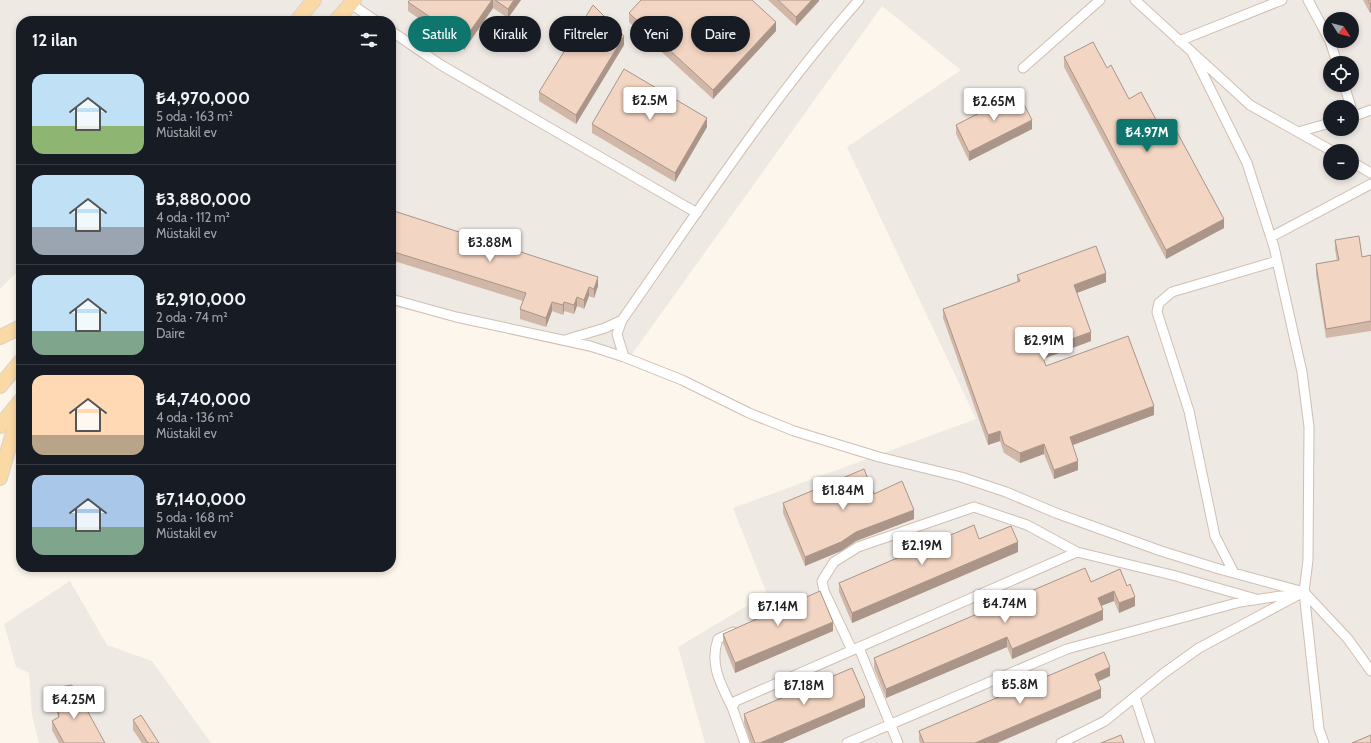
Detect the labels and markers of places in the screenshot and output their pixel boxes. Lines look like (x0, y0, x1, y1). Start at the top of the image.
pin: ₺2.5M (622, 87, 678, 121)
pin: ₺2.65M (961, 88, 1027, 122)
pin: ₺4.97M (1114, 119, 1180, 153)
pin: ₺3.88M (457, 229, 523, 263)
pin: ₺2.91M (1011, 327, 1077, 361)
pin: ₺1.84M (810, 477, 876, 511)
pin: ₺2.19M (889, 532, 955, 566)
pin: ₺4.74M (972, 590, 1038, 624)
pin: ₺7.14M (745, 593, 811, 627)
pin: ₺5.8M (992, 671, 1048, 705)
pin: ₺7.18M (771, 672, 837, 706)
pin: ₺4.25M (41, 686, 107, 720)

